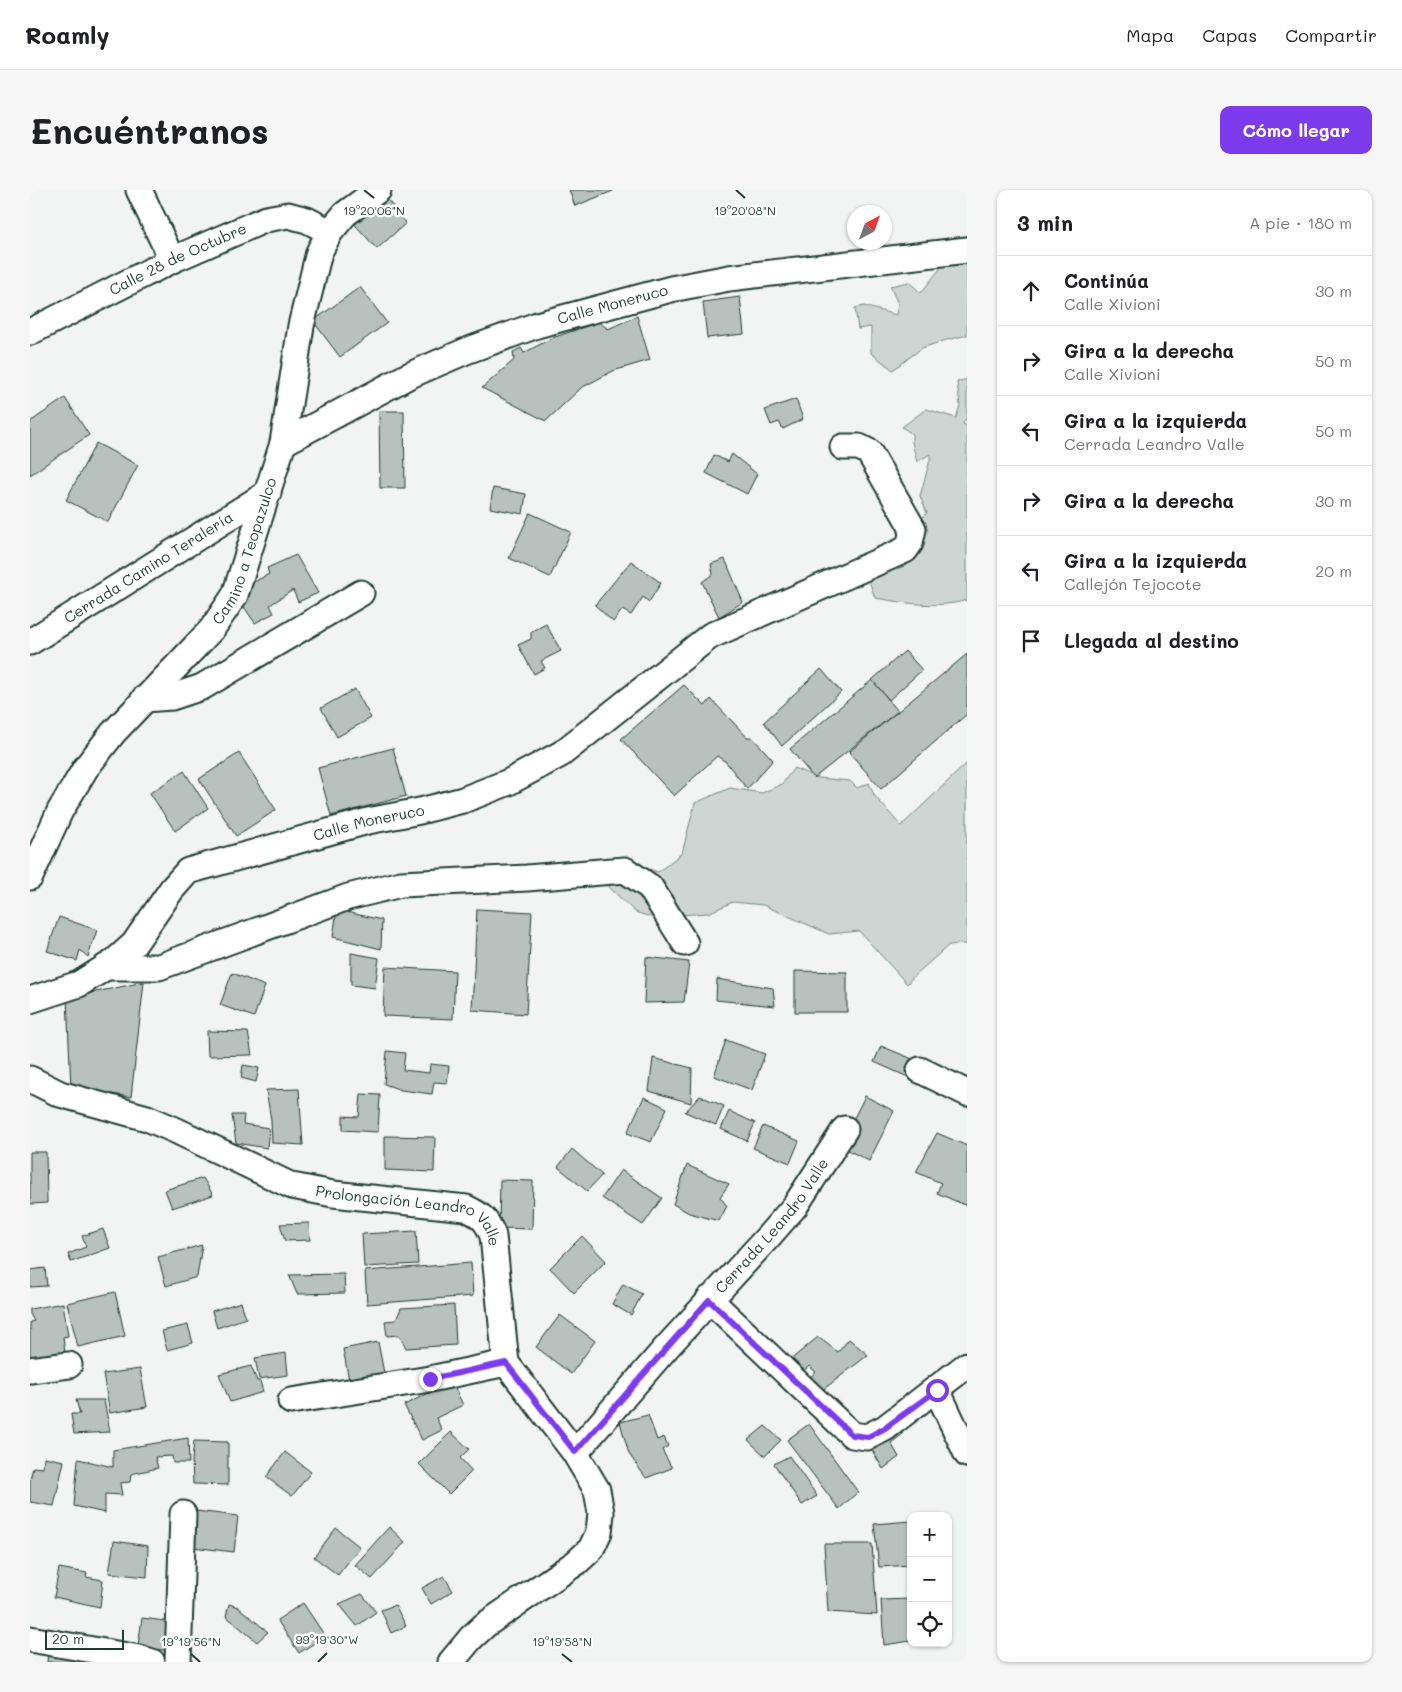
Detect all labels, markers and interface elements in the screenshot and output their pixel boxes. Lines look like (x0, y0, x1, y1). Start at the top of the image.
text: Roamly (25, 19, 109, 50)
text: Mapa (1126, 23, 1174, 47)
text: Capas (1202, 23, 1257, 47)
text: Compartir (1285, 23, 1377, 47)
button: Cómo llegar (1220, 106, 1372, 154)
text: Encuéntranos (30, 107, 269, 153)
text: 19°20'06"N (343, 202, 405, 218)
text: 19°20'08"N (714, 202, 776, 218)
north arrow (847, 205, 892, 250)
text: 3 min (1017, 209, 1073, 236)
text: A pie · 180 m (1249, 212, 1352, 233)
street label: Calle 28 de Octubre (106, 218, 249, 299)
text: Continúa (1064, 268, 1149, 293)
icon: ahead (1017, 277, 1045, 305)
street label: Calle Moneruco (555, 279, 670, 328)
text: 30 m (1315, 280, 1352, 301)
text: Calle Xivioni (1064, 293, 1161, 314)
text: Gira a la derecha (1064, 338, 1234, 363)
icon: right (1017, 347, 1045, 375)
text: 50 m (1315, 350, 1352, 371)
text: Calle Xivioni (1064, 363, 1161, 384)
text: Gira a la izquierda (1064, 408, 1247, 433)
icon: left (1017, 417, 1045, 445)
text: 50 m (1315, 420, 1352, 441)
text: Cerrada Leandro Valle (1064, 433, 1245, 454)
street label: Camino a Teopazulco (207, 475, 280, 628)
icon: right (1017, 487, 1045, 515)
text: Gira a la derecha (1064, 488, 1234, 513)
text: 30 m (1315, 490, 1352, 511)
street label: Cerrada Camino Teralería (60, 506, 237, 627)
text: Gira a la izquierda (1064, 548, 1247, 573)
icon: left (1017, 557, 1045, 585)
text: 20 m (1315, 560, 1352, 581)
text: Callejón Tejocote (1064, 573, 1202, 594)
icon: arrive (1017, 627, 1045, 655)
text: Llegada al destino (1064, 628, 1239, 653)
street label: Calle Moneruco (311, 799, 426, 845)
street label: Cerrada Leandro Valle (710, 1154, 832, 1297)
street label: Prolongación Leandro Valle (314, 1180, 505, 1247)
route end (419, 1368, 442, 1391)
route start (926, 1379, 949, 1402)
map controls (907, 1512, 952, 1647)
button: + (907, 1512, 952, 1557)
button: − (907, 1557, 952, 1602)
button: locate (907, 1602, 952, 1647)
scale bar (45, 1627, 124, 1650)
text: 20 m (52, 1629, 84, 1648)
text: 99°19'30"W (295, 1631, 359, 1647)
text: 19°19'56"N (161, 1633, 221, 1649)
text: 19°19'58"N (532, 1633, 592, 1649)

